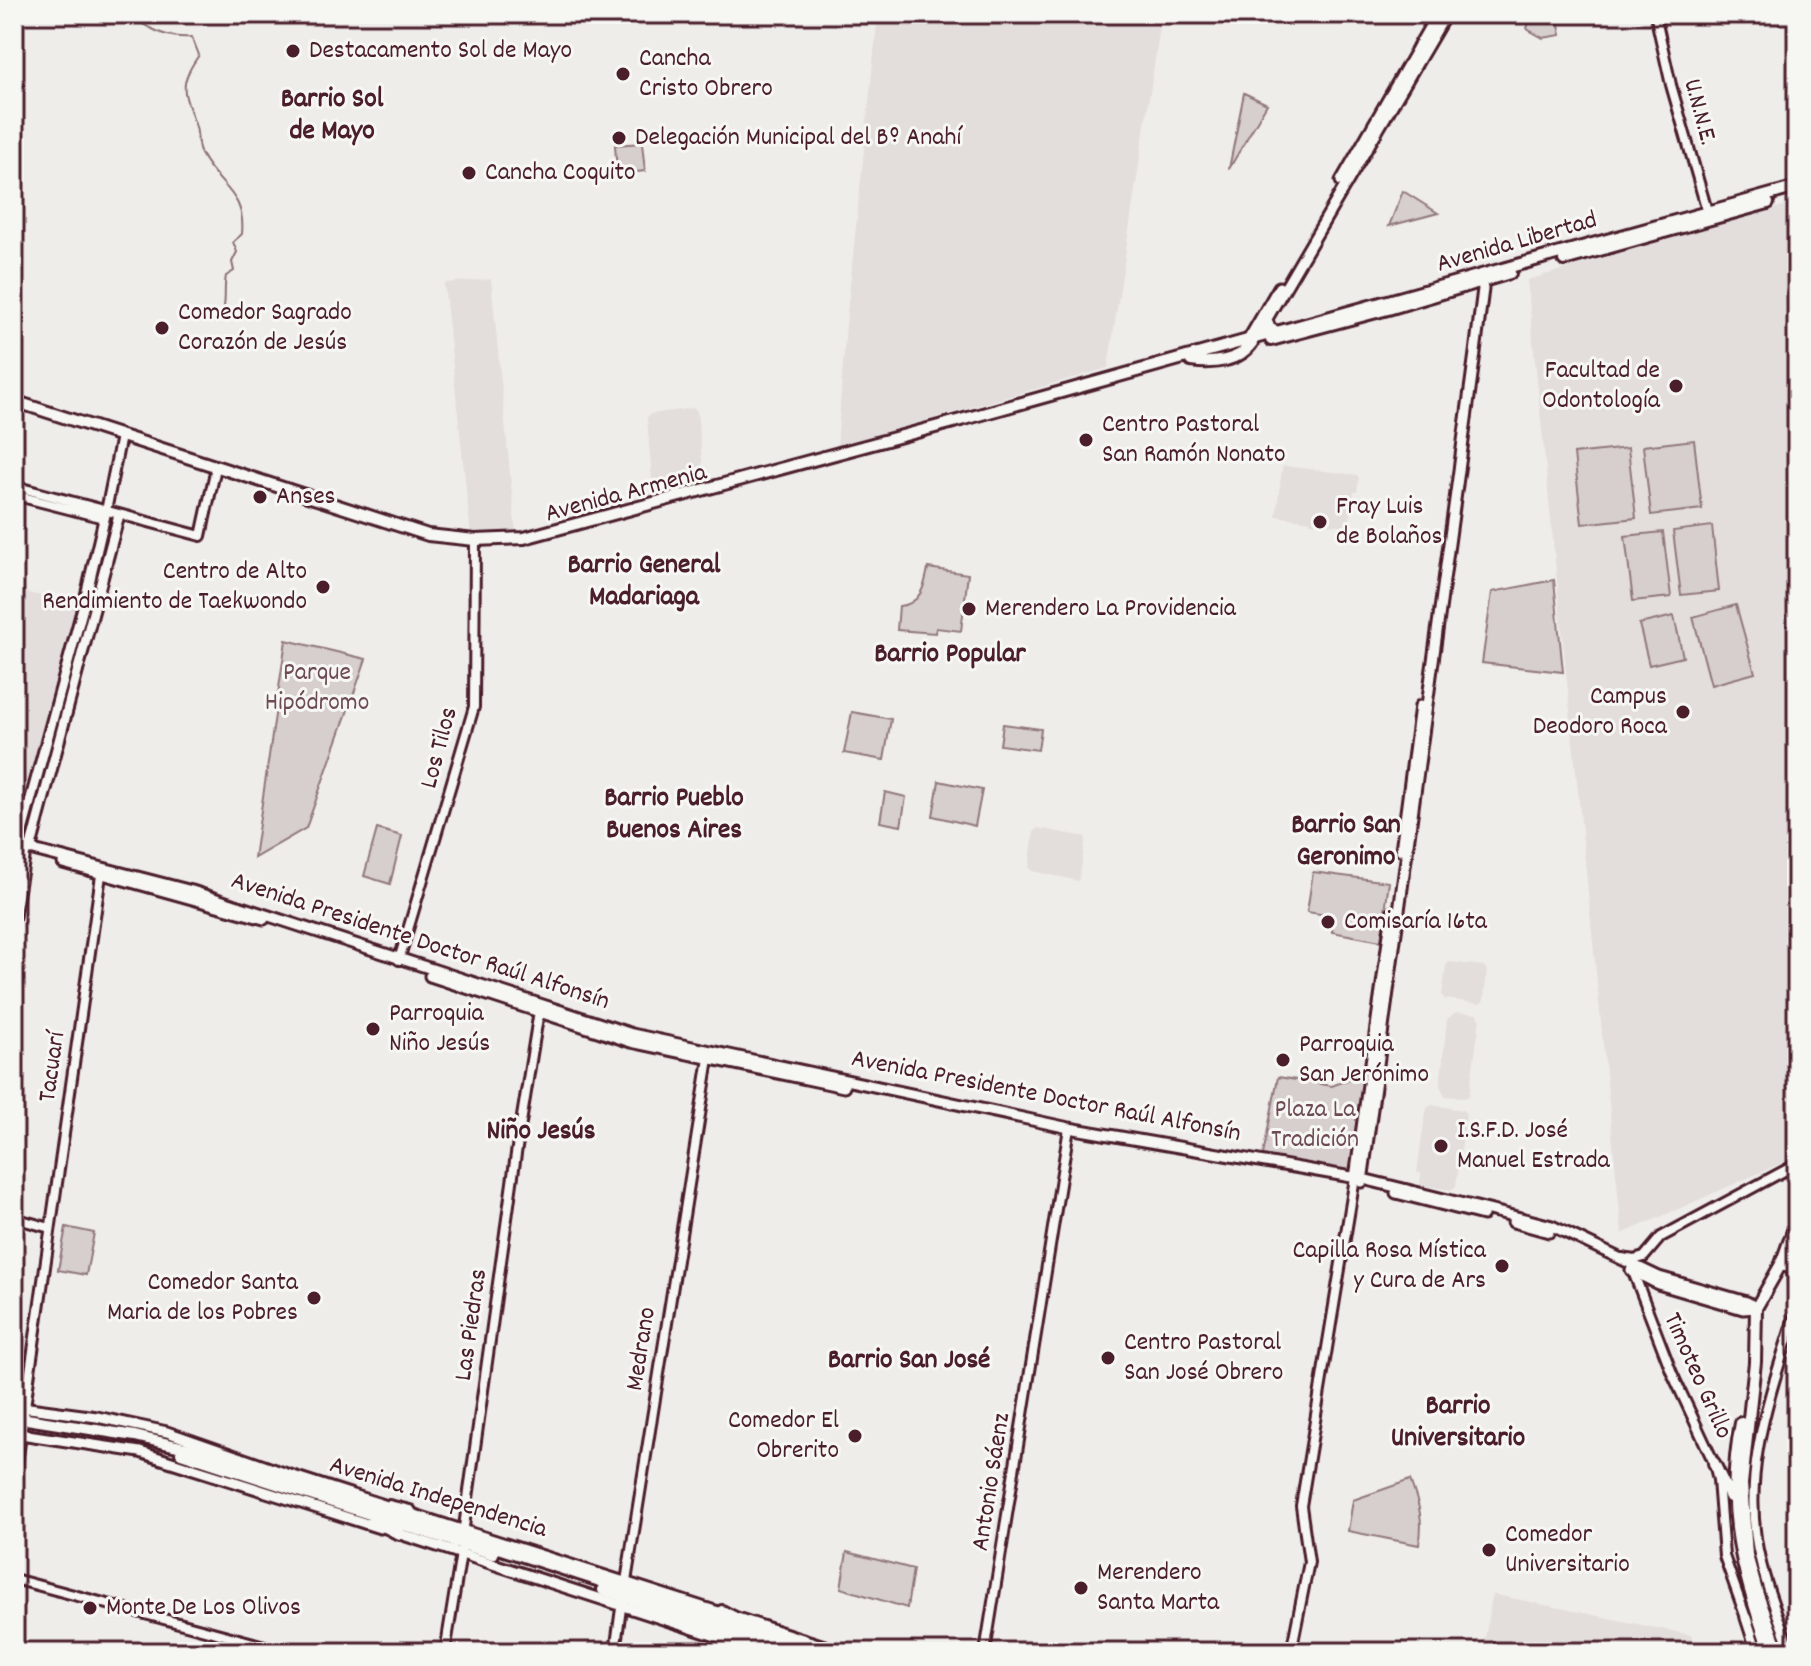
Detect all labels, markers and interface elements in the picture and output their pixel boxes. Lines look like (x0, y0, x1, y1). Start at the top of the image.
place label: Destacamento Sol de Mayo (309, 33, 572, 70)
place label: Cancha Cristo Obrero (639, 41, 773, 108)
marker: Destacamento Sol de Mayo (284, 42, 302, 60)
marker: Cancha Cristo Obrero (614, 65, 632, 83)
street label: U.N.N.E. (1672, 75, 1726, 149)
district label: Barrio Sol de Mayo (281, 81, 384, 153)
place label: Delegación Municipal del Bº Anahí (635, 120, 963, 157)
marker: Delegación Municipal del Bº Anahí (610, 129, 628, 147)
place label: Cancha Coquito (485, 155, 636, 192)
marker: Cancha Coquito (460, 164, 478, 182)
street label: Avenida Libertad (1432, 202, 1602, 284)
place label: Comedor Sagrado Corazón de Jesús (178, 295, 352, 362)
marker: Comedor Sagrado Corazón de Jesús (153, 319, 171, 337)
place label: Facultad de Odontología (1542, 353, 1661, 420)
marker: Facultad de Odontología (1667, 377, 1685, 395)
place label: Centro Pastoral San Ramón Nonato (1102, 407, 1286, 474)
marker: Centro Pastoral San Ramón Nonato (1077, 431, 1095, 449)
street label: Avenida Armenia (541, 454, 712, 533)
place label: Anses (276, 479, 336, 516)
marker: Anses (251, 488, 269, 506)
place label: Fray Luis de Bolaños (1336, 489, 1442, 556)
marker: Fray Luis de Bolaños (1311, 513, 1329, 531)
district label: Barrio General Madariaga (567, 547, 721, 619)
place label: Centro de Alto Rendimiento de Taekwondo (42, 554, 307, 621)
marker: Centro de Alto Rendimiento de Taekwondo (314, 578, 332, 596)
place label: Merendero La Providencia (985, 591, 1237, 628)
marker: Merendero La Providencia (960, 600, 978, 618)
district label: Barrio Popular (874, 636, 1026, 676)
park label: Parque Hipódromo (265, 655, 369, 722)
place label: Campus Deodoro Roca (1533, 679, 1668, 746)
street label: Los Tilos (411, 703, 469, 793)
marker: Campus Deodoro Roca (1674, 703, 1692, 721)
district label: Barrio Pueblo Buenos Aires (604, 780, 744, 852)
district label: Barrio San Geronimo (1291, 807, 1401, 879)
street label: Avenida Presidente Doctor Raúl Alfonsín (226, 863, 614, 1021)
place label: Comisaría 16ta (1344, 904, 1488, 941)
marker: Comisaría 16ta (1319, 913, 1337, 931)
place label: Parroquia Niño Jesús (389, 996, 490, 1063)
marker: Parroquia Niño Jesús (364, 1020, 382, 1038)
street label: Tacuarí (30, 1027, 77, 1105)
place label: Parroquia San Jerónimo (1299, 1027, 1429, 1094)
street label: Avenida Presidente Doctor Raúl Alfonsín (848, 1041, 1244, 1153)
marker: Parroquia San Jerónimo (1274, 1051, 1292, 1069)
park label: Plaza La Tradición (1271, 1092, 1359, 1159)
district label: Niño Jesús (487, 1113, 596, 1153)
place label: I.S.F.D. José Manuel Estrada (1457, 1113, 1611, 1180)
marker: I.S.F.D. José Manuel Estrada (1432, 1137, 1450, 1155)
place label: Capilla Rosa Mística y Cura de Ars (1292, 1233, 1487, 1300)
marker: Capilla Rosa Mística y Cura de Ars (1493, 1257, 1511, 1275)
place label: Comedor Santa Maria de los Pobres (107, 1265, 299, 1332)
street label: Las Piedras (446, 1267, 498, 1383)
marker: Comedor Santa Maria de los Pobres (305, 1289, 323, 1307)
street label: Medrano (617, 1304, 667, 1394)
street label: Timoteo Grillo (1653, 1307, 1741, 1445)
place label: Centro Pastoral San José Obrero (1124, 1325, 1283, 1392)
district label: Barrio San José (828, 1342, 990, 1382)
marker: Centro Pastoral San José Obrero (1099, 1349, 1117, 1367)
district label: Barrio Universitario (1391, 1388, 1525, 1460)
place label: Comedor El Obrerito (728, 1403, 839, 1470)
street label: Antonio Sáenz (963, 1410, 1021, 1554)
marker: Comedor El Obrerito (846, 1427, 864, 1445)
street label: Avenida Independencia (325, 1447, 552, 1549)
place label: Comedor Universitario (1505, 1517, 1630, 1584)
marker: Comedor Universitario (1480, 1541, 1498, 1559)
place label: Merendero Santa Marta (1097, 1555, 1220, 1622)
marker: Merendero Santa Marta (1072, 1579, 1090, 1597)
place label: Monte De Los Olivos (106, 1590, 301, 1627)
marker: Monte De Los Olivos (81, 1599, 99, 1617)

